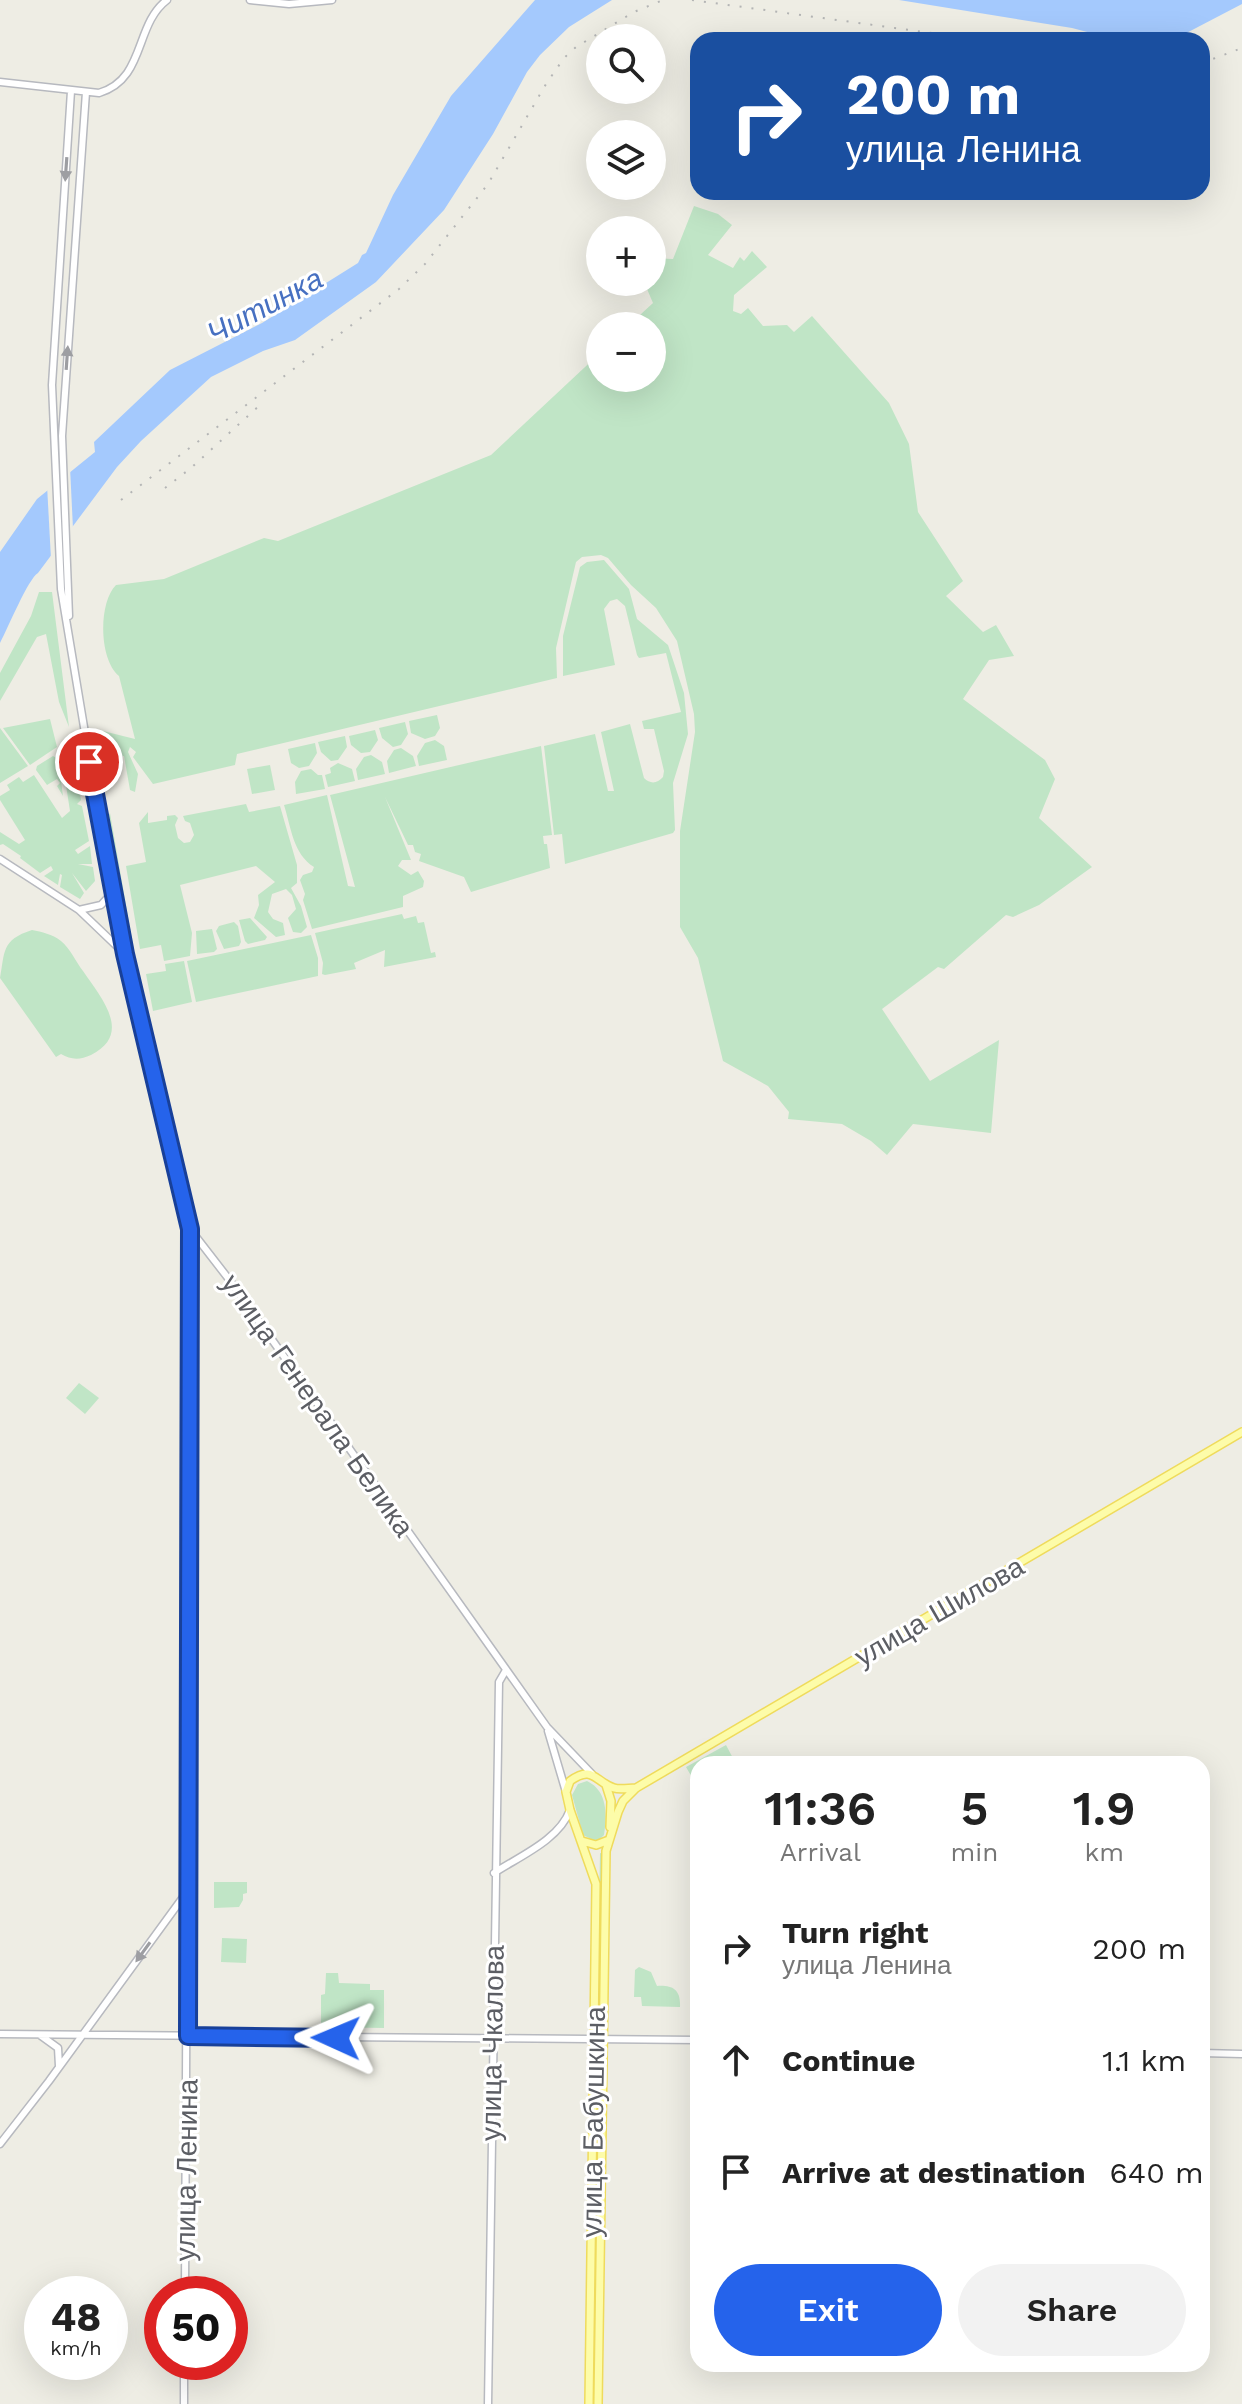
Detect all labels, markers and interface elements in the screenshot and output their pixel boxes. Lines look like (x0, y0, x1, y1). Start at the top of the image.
map controls (586, 24, 666, 392)
button: search (586, 24, 666, 104)
text: 200 m (846, 62, 1020, 128)
icon: right (714, 64, 818, 168)
button: layers (586, 120, 666, 200)
text: улица Ленина (846, 129, 1081, 171)
one-way arrow (60, 157, 73, 182)
button: + (586, 216, 666, 296)
water label: Читинка (201, 261, 329, 351)
button: − (586, 312, 666, 392)
one-way arrow (61, 345, 74, 370)
pin (55, 728, 123, 796)
icon: arrive (67, 740, 111, 784)
street label: улица Генерала Белика (214, 1268, 421, 1543)
street label: улица Шилова (849, 1549, 1030, 1673)
text: 11:36 (764, 1780, 876, 1837)
text: 5 (961, 1780, 988, 1837)
text: 1.9 (1073, 1780, 1136, 1837)
text: Arrival (780, 1837, 861, 1867)
text: min (951, 1837, 998, 1867)
text: km (1084, 1837, 1124, 1867)
text: Turn right (782, 1915, 928, 1950)
icon: right (714, 1926, 758, 1970)
text: 200 m (1092, 1931, 1186, 1966)
one-way arrow (135, 1941, 151, 1963)
street label: улица Чкалова (474, 1944, 511, 2141)
text: улица Ленина (782, 1950, 952, 1980)
position arrow (294, 1996, 378, 2080)
street label: улица Бабушкина (575, 2006, 612, 2238)
icon: ahead (714, 2038, 758, 2082)
text: Continue (782, 2043, 915, 2078)
text: 1.1 km (1102, 2043, 1186, 2078)
street label: улица Ленина (168, 2078, 205, 2262)
icon: arrive (714, 2150, 758, 2194)
text: Arrive at destination (782, 2155, 1086, 2190)
text: 640 m (1110, 2155, 1204, 2190)
button: Exit (714, 2264, 942, 2356)
button: Share (958, 2264, 1186, 2356)
speed limit sign: 50 (144, 2276, 248, 2380)
text: 48 (51, 2294, 101, 2341)
text: km/h (50, 2336, 102, 2360)

